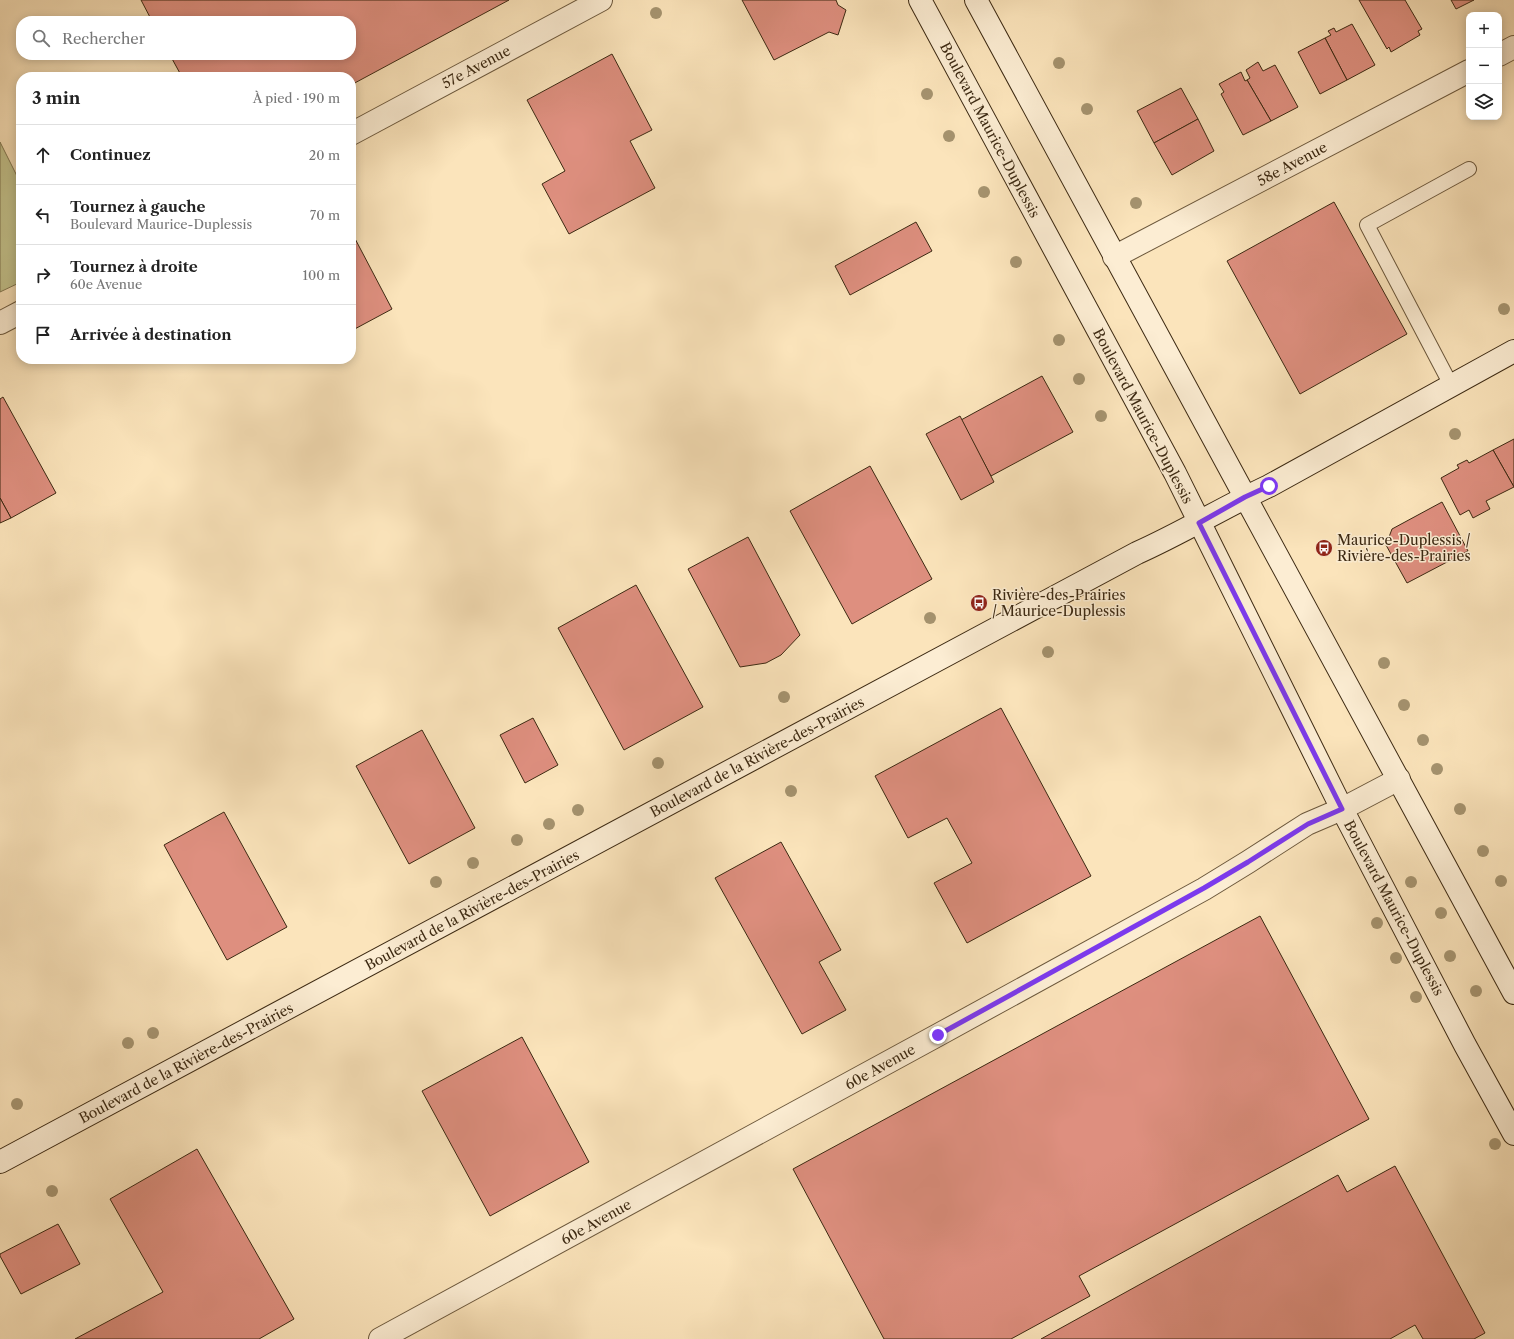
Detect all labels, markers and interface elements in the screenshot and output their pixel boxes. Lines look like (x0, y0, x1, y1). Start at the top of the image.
map controls (1466, 12, 1502, 120)
button: + (1466, 12, 1502, 48)
search box (16, 16, 356, 60)
icon: search (30, 27, 52, 49)
text: Rechercher (62, 29, 145, 48)
street label: Boulevard Maurice-Duplessis (936, 39, 1044, 221)
street label: 57e Avenue (439, 41, 514, 93)
button: − (1466, 48, 1502, 84)
button: layers (1466, 84, 1502, 120)
text: 3 min (32, 88, 81, 108)
text: À pied · 190 m (253, 90, 340, 106)
street label: 58e Avenue (1254, 138, 1330, 190)
icon: ahead (32, 144, 54, 166)
text: Continuez (70, 145, 151, 164)
text: 20 m (309, 147, 340, 163)
text: Tournez à gauche (70, 197, 206, 216)
icon: left (32, 204, 54, 226)
text: 70 m (310, 207, 340, 223)
text: Boulevard Maurice-Duplessis (70, 216, 252, 232)
text: Tournez à droite (70, 257, 198, 276)
icon: right (32, 264, 54, 286)
text: 100 m (302, 267, 340, 283)
text: 60e Avenue (70, 276, 142, 292)
icon: arrive (32, 324, 54, 346)
text: Arrivée à destination (70, 325, 232, 344)
street label: Boulevard Maurice-Duplessis (1089, 325, 1197, 507)
route start (1260, 477, 1278, 495)
place label: Maurice-Duplessis / Rivière-des-Prairies (1337, 531, 1471, 565)
bus stop icon: Maurice-Duplessis / Rivière-des-Prairies (1314, 538, 1334, 558)
place label: Rivière-des-Prairies / Maurice-Duplessis (992, 586, 1126, 620)
bus stop icon: Rivière-des-Prairies / Maurice-Duplessis (969, 593, 989, 613)
street label: Boulevard de la Rivière-des-Prairies (647, 693, 867, 821)
street label: Boulevard Maurice-Duplessis (1340, 817, 1448, 999)
street label: Boulevard de la Rivière-des-Prairies (362, 846, 582, 974)
street label: Boulevard de la Rivière-des-Prairies (76, 999, 296, 1127)
route end (929, 1026, 947, 1044)
street label: 60e Avenue (842, 1040, 919, 1094)
street label: 60e Avenue (558, 1195, 635, 1249)

